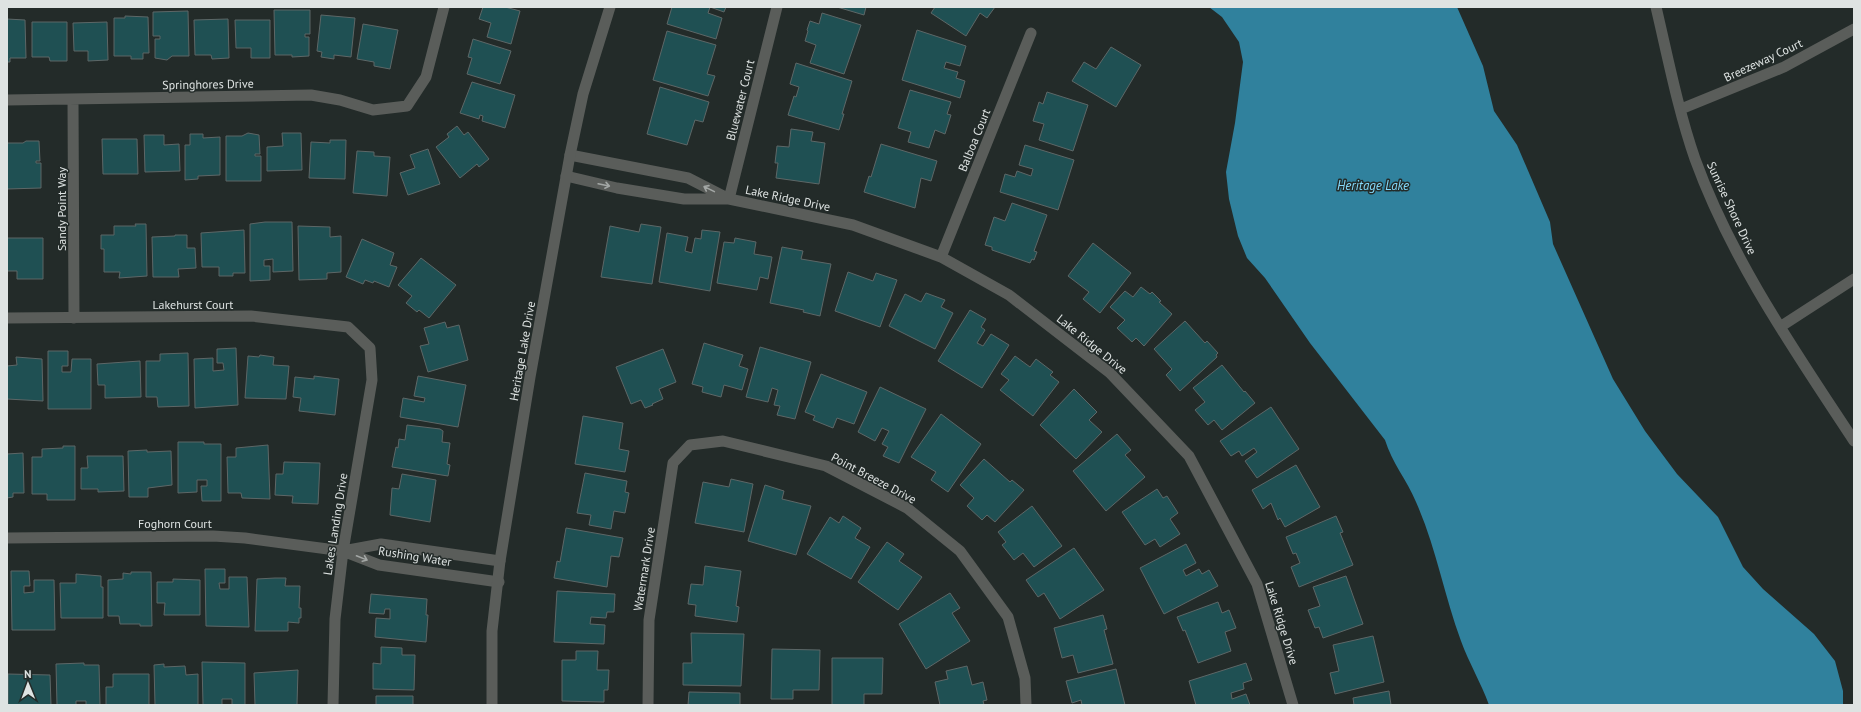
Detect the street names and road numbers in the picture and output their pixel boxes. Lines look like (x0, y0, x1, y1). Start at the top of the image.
street label: Breezeway Court (1721, 35, 1805, 85)
street label: Bluewater Court (723, 58, 757, 142)
street label: Springhores Drive (162, 76, 254, 92)
street label: Balboa Court (955, 106, 993, 174)
street label: Sunrise Shore Drive (1704, 159, 1760, 257)
street label: Sandy Point Way (54, 166, 69, 251)
street label: Lake Ridge Drive (744, 182, 832, 214)
street label: Lakehurst Court (153, 297, 233, 312)
street label: Heritage Lake Drive (506, 300, 538, 402)
street label: Lake Ridge Drive (1054, 311, 1130, 377)
street label: Point Breeze Drive (829, 449, 919, 507)
street label: Lakes Landing Drive (320, 472, 350, 576)
street label: Foghorn Court (138, 516, 212, 531)
street label: Watermark Drive (630, 526, 658, 612)
street label: Rushing Water (377, 543, 453, 569)
street label: Lake Ridge Drive (1262, 580, 1302, 666)

